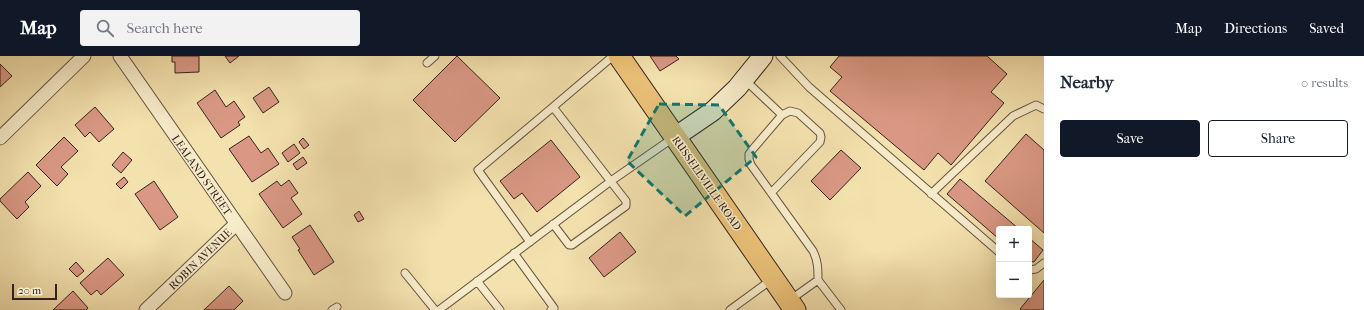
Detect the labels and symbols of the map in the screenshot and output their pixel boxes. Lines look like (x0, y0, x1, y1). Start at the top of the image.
street label: LEALAND STREET (169, 132, 235, 219)
street label: RUSSELLVILLE ROAD (669, 134, 744, 233)
street label: ROBIN AVENUE (166, 226, 235, 293)
scale bar (12, 282, 57, 301)

